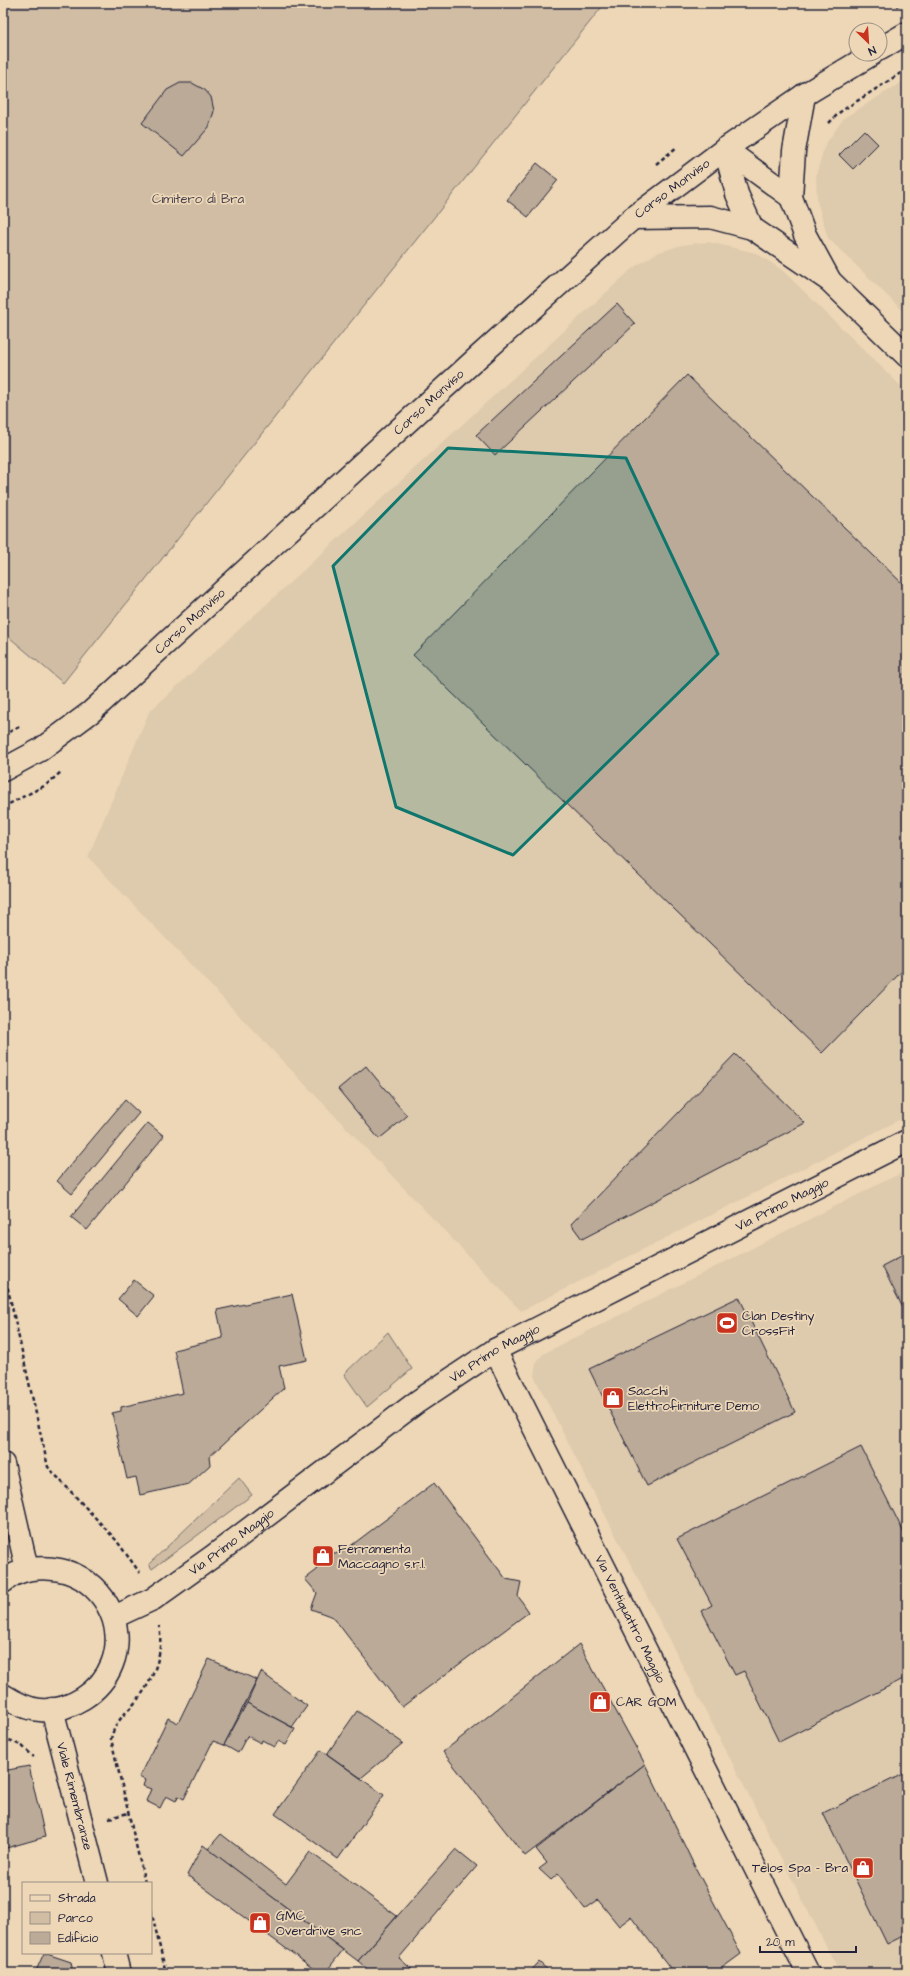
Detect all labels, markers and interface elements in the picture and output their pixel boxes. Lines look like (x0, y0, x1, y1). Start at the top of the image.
north arrow (848, 22, 888, 62)
text: N (866, 42, 878, 59)
street label: Corso Monviso (631, 154, 714, 223)
park label: Cimitero di Bra (152, 190, 244, 208)
street label: Corso Monviso (390, 365, 469, 439)
street label: Corso Monviso (151, 584, 230, 658)
street label: Via Primo Maggio (732, 1173, 832, 1236)
place label: Clan Destiny CrossFit (742, 1307, 814, 1340)
sports icon: Clan Destiny CrossFit (714, 1310, 740, 1336)
street label: Via Primo Maggio (446, 1320, 543, 1387)
place label: Sacchi Elettrofirniture Demo (628, 1382, 760, 1415)
shop icon: Sacchi Elettrofirniture Demo (600, 1385, 626, 1411)
street label: Via Primo Maggio (185, 1504, 278, 1580)
place label: Ferramenta Maccagno s.r.l. (338, 1540, 426, 1574)
shop icon: Ferramenta Maccagno s.r.l. (310, 1543, 336, 1569)
street label: Via Ventiquattro Maggio (590, 1552, 670, 1687)
shop icon: CAR GOM (587, 1689, 613, 1715)
place label: CAR GOM (616, 1693, 677, 1711)
street label: Viale Rimembranze (52, 1740, 97, 1852)
shop icon: Telos Spa - Bra (850, 1855, 876, 1881)
place label: Telos Spa - Bra (752, 1859, 848, 1877)
legend (22, 1882, 152, 1954)
text: Strada (58, 1890, 96, 1907)
place label: GMC Overdrive snc (276, 1907, 362, 1940)
text: Parco (58, 1910, 93, 1927)
shop icon: GMC Overdrive snc (247, 1910, 273, 1936)
scale bar (760, 1928, 856, 1954)
text: Edificio (58, 1930, 98, 1947)
text: 20 m (766, 1934, 795, 1951)

